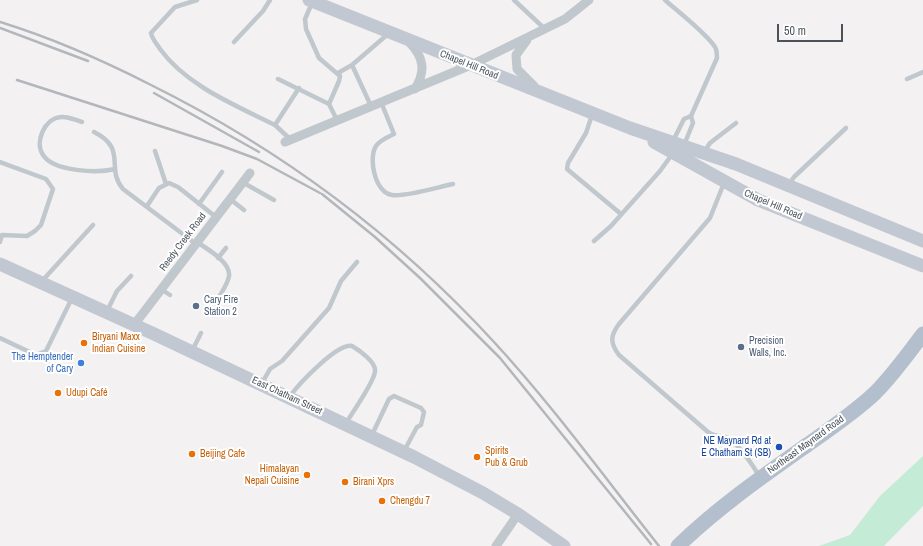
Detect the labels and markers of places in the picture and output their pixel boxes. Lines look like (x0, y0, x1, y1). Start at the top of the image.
place label: Cary Fire Station 2 (204, 294, 238, 318)
marker: Cary Fire Station 2 (191, 301, 201, 311)
place label: Biryani Maxx Indian Cuisine (92, 331, 145, 354)
place label: Precision Walls, Inc. (749, 335, 787, 358)
marker: Biryani Maxx Indian Cuisine (79, 338, 89, 348)
marker: Precision Walls, Inc. (736, 342, 746, 352)
place label: The Hemptender of Cary (11, 351, 73, 374)
marker: The Hemptender of Cary (76, 358, 86, 368)
place label: Udupi Café (66, 387, 107, 399)
marker: Udupi Café (53, 388, 63, 398)
place label: NE Maynard Rd at E Chatham St (SB) (701, 435, 771, 458)
marker: NE Maynard Rd at E Chatham St (SB) (774, 442, 784, 452)
place label: Spirits Pub & Grub (485, 445, 528, 468)
place label: Beijing Cafe (200, 448, 245, 460)
marker: Beijing Cafe (187, 449, 197, 459)
marker: Spirits Pub & Grub (472, 452, 482, 462)
place label: Himalayan Nepali Cuisine (245, 463, 299, 486)
marker: Himalayan Nepali Cuisine (302, 470, 312, 480)
place label: Birani Xprs (353, 476, 394, 488)
marker: Birani Xprs (340, 477, 350, 487)
place label: Chengdu 7 (390, 495, 430, 507)
marker: Chengdu 7 (377, 496, 387, 506)

